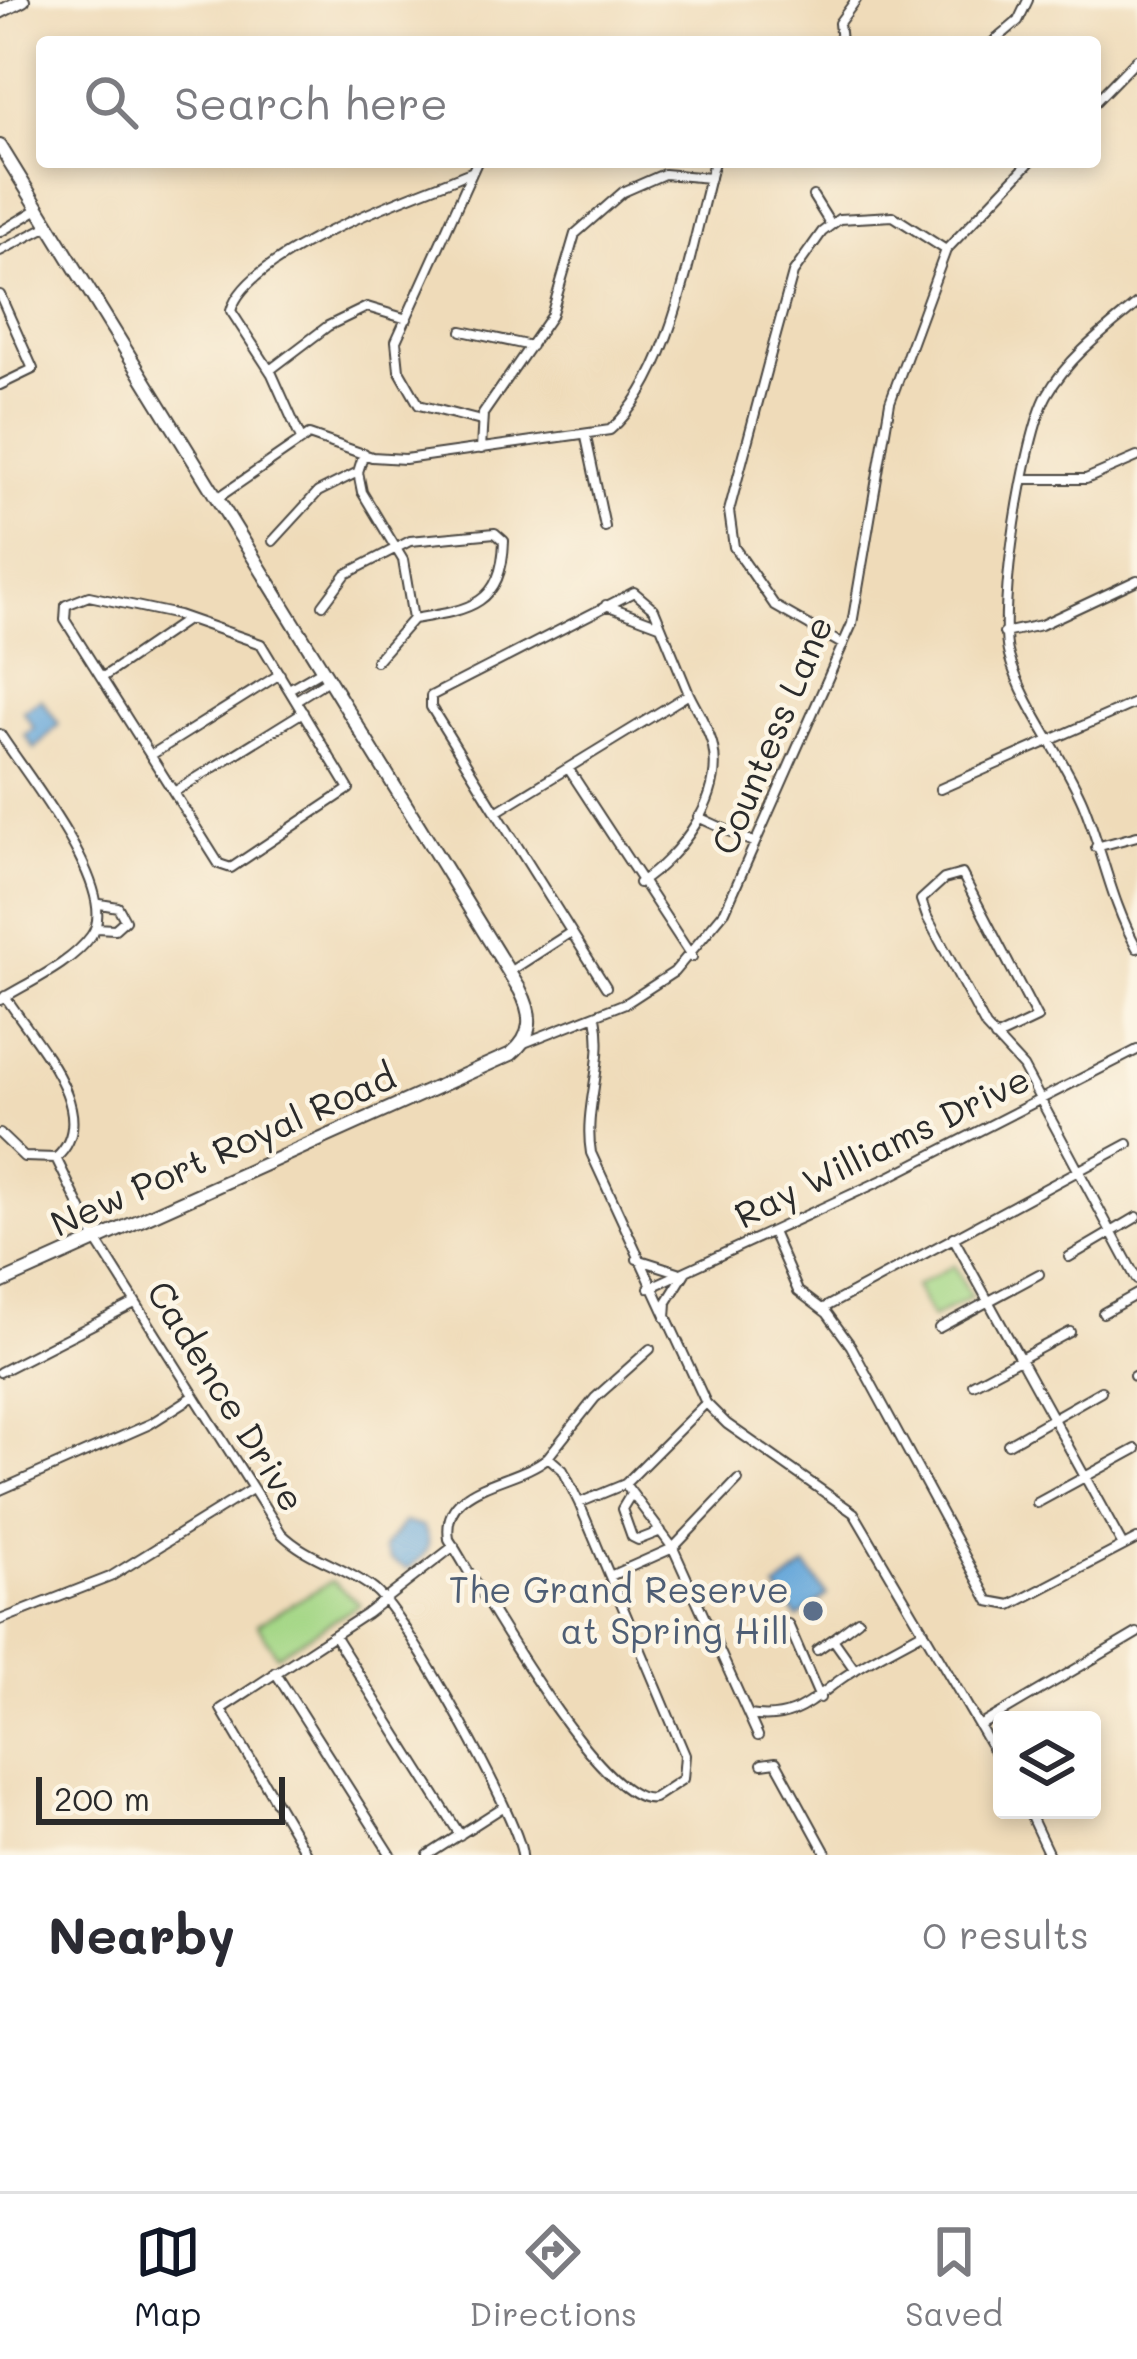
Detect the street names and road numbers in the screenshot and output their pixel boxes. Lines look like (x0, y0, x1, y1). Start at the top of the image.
street label: Countess Lane (699, 608, 842, 861)
street label: New Port Royal Road (42, 1051, 403, 1247)
street label: Ray Williams Drive (726, 1054, 1037, 1238)
street label: Cadence Drive (138, 1271, 317, 1519)

